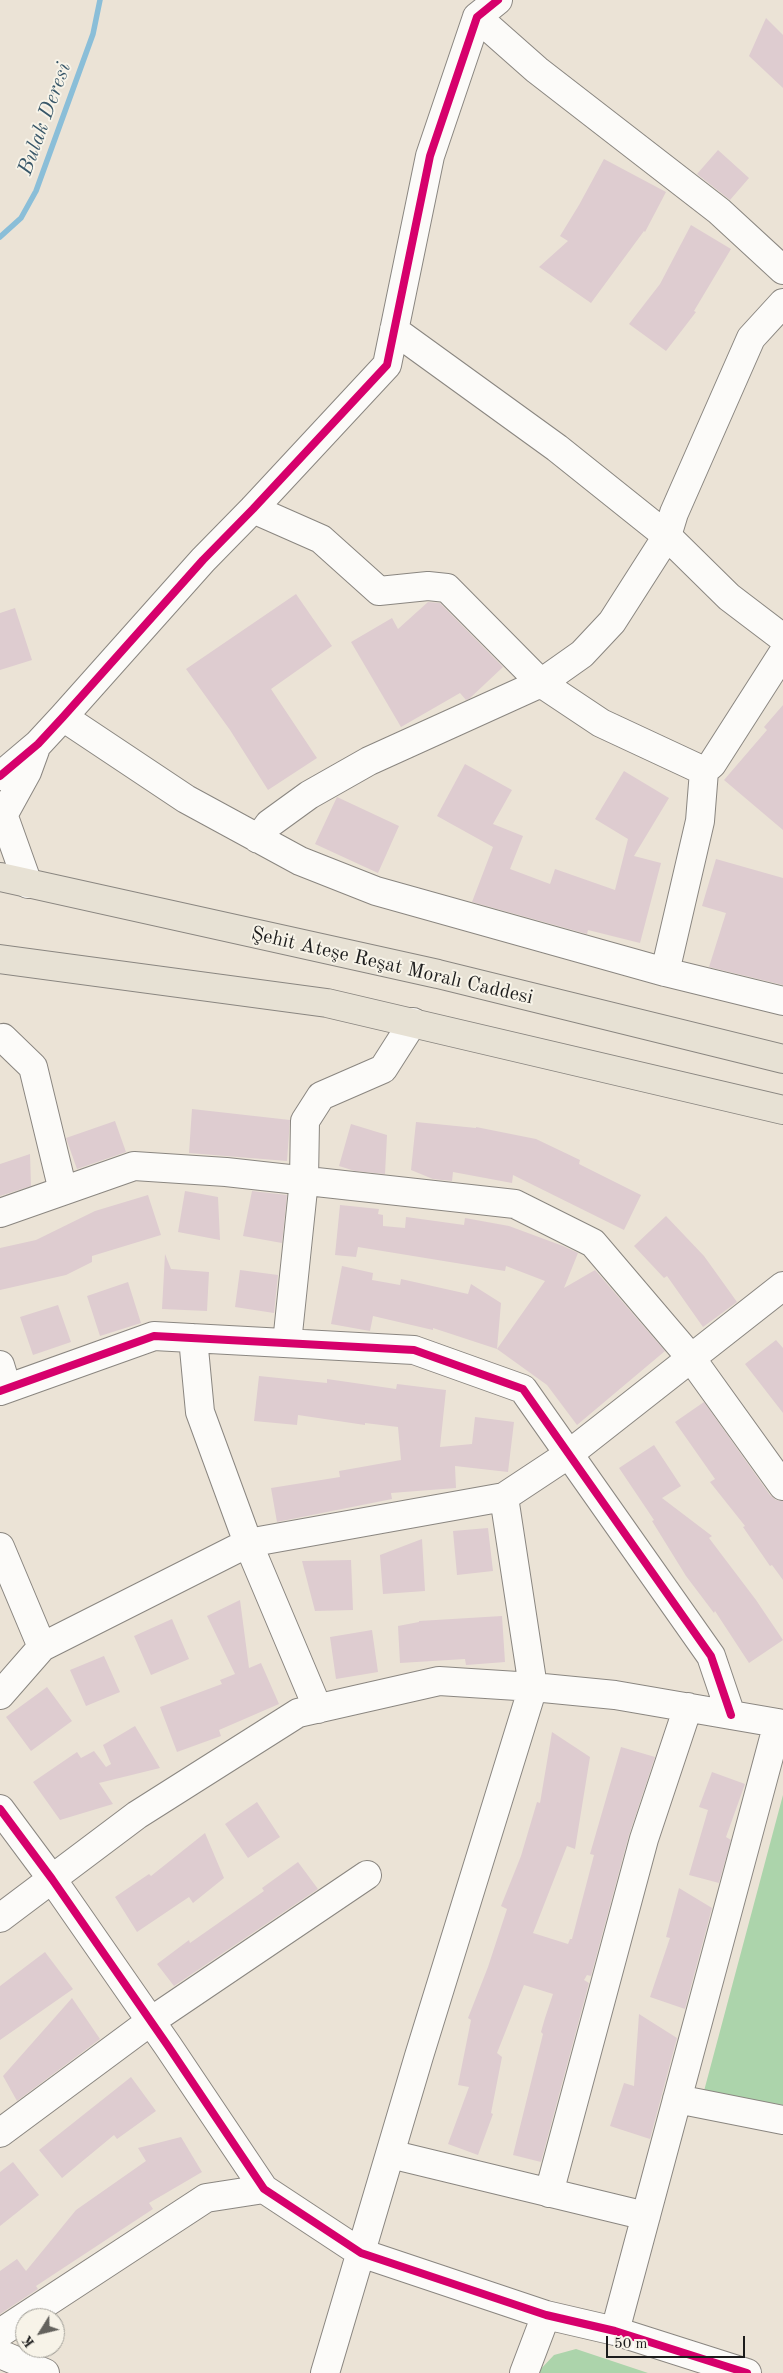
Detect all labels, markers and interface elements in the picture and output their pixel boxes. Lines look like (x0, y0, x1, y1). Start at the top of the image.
water label: Bulak Deresi (13, 59, 77, 179)
street label: Şehit Ateşe Reşat Moralı Caddesi (249, 922, 535, 1010)
north arrow (15, 2308, 65, 2358)
scale bar (608, 2326, 747, 2358)
text: K (20, 2333, 38, 2350)
text: 50 m (614, 2337, 648, 2352)

